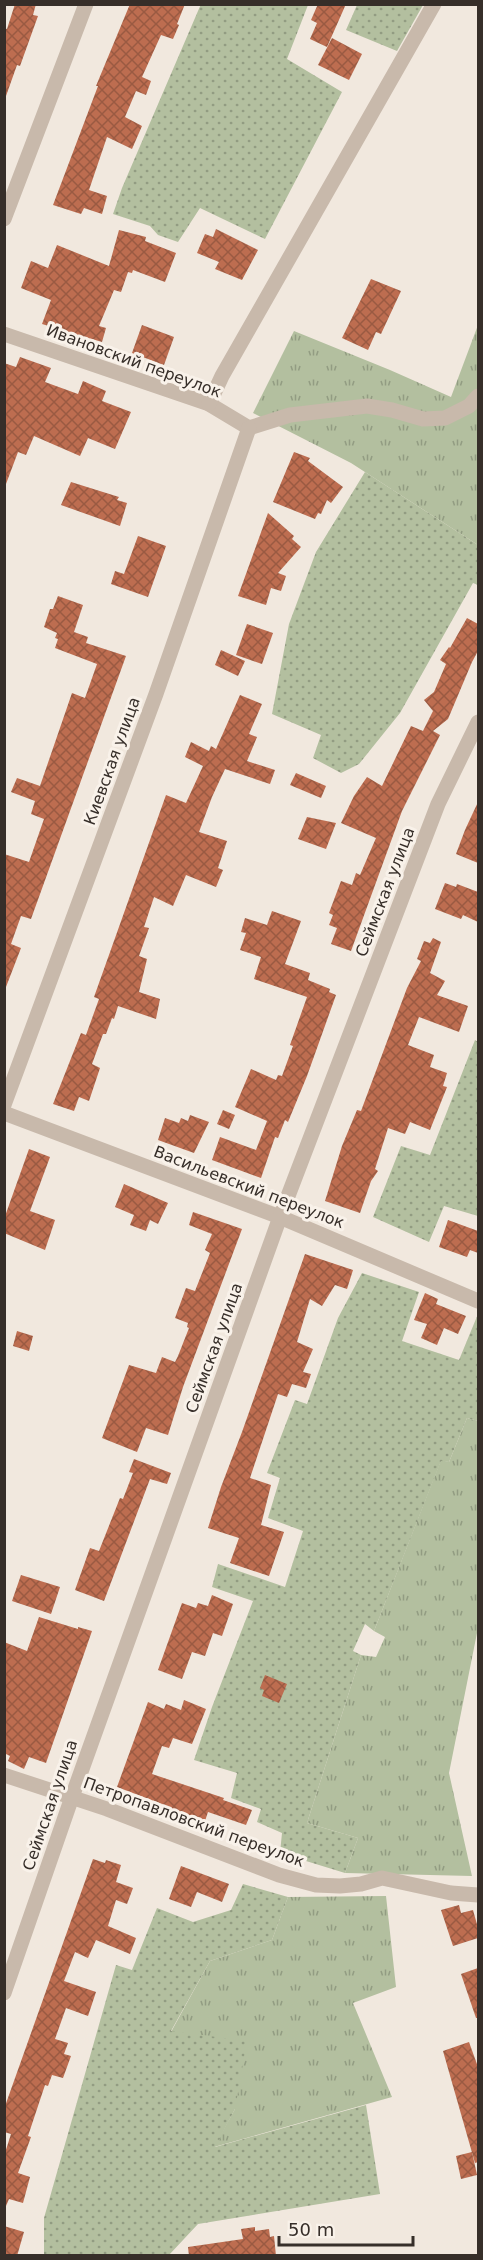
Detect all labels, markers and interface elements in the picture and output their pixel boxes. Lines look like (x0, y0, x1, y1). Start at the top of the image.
street label: Ивановский переулок (44, 320, 224, 402)
street label: Киевская улица (80, 694, 144, 828)
street label: Сеймская улица (352, 825, 418, 959)
street label: Васильевский переулок (151, 1142, 347, 1232)
street label: Сеймская улица (182, 1280, 246, 1416)
street label: Сеймская улица (19, 1737, 81, 1873)
street label: Петропавловский переулок (81, 1773, 308, 1871)
scale bar (279, 2209, 412, 2247)
text: 50 m (288, 2219, 334, 2240)

